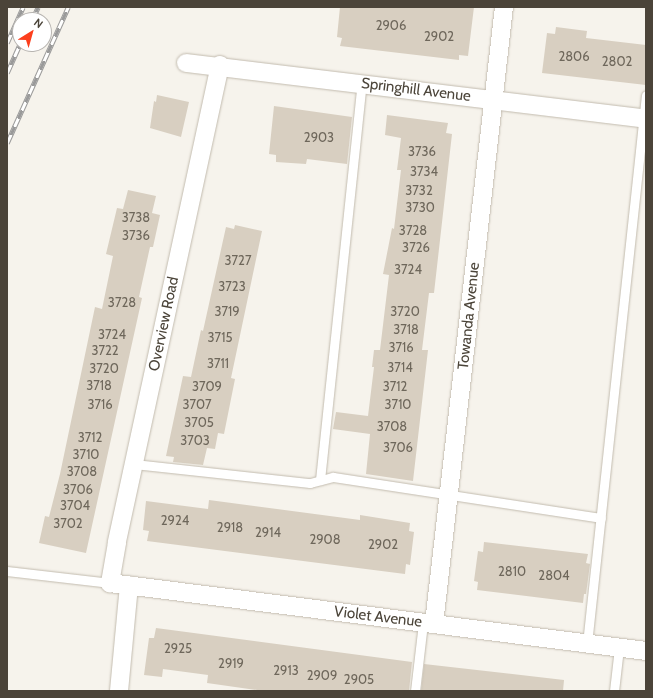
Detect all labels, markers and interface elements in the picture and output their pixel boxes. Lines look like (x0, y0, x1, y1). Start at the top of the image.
north arrow (12, 12, 52, 52)
text: N (31, 15, 46, 31)
house number: 2906 (376, 17, 406, 33)
house number: 2902 (424, 28, 454, 44)
house number: 2806 (558, 48, 590, 64)
house number: 2802 (602, 53, 632, 69)
street label: Springhill Avenue (360, 74, 472, 106)
house number: 2903 (304, 129, 334, 145)
house number: 3736 (408, 143, 436, 159)
house number: 3734 (410, 163, 438, 179)
house number: 3732 (405, 182, 433, 198)
house number: 3730 (405, 199, 435, 215)
house number: 3738 (122, 209, 150, 225)
house number: 3728 (399, 222, 427, 238)
house number: 3736 (122, 227, 150, 243)
house number: 3726 (402, 239, 430, 255)
house number: 3727 (225, 252, 251, 268)
house number: 3724 (394, 261, 422, 277)
street label: Towanda Avenue (454, 261, 484, 371)
street label: Overview Road (145, 275, 183, 373)
house number: 3723 (218, 278, 246, 294)
house number: 3728 (108, 294, 136, 310)
house number: 3719 (214, 303, 240, 319)
house number: 3720 (390, 303, 420, 319)
house number: 3718 (393, 321, 419, 337)
house number: 3724 (98, 326, 126, 342)
house number: 3715 (208, 329, 232, 345)
house number: 3716 (388, 339, 414, 355)
house number: 3722 (91, 342, 119, 358)
house number: 3711 (207, 355, 229, 371)
house number: 3714 (387, 359, 413, 375)
house number: 3720 (89, 360, 119, 376)
house number: 3718 (86, 377, 112, 393)
house number: 3709 (192, 378, 222, 394)
house number: 3712 (383, 378, 407, 394)
house number: 3716 (87, 396, 113, 412)
house number: 3707 (183, 396, 211, 412)
house number: 3710 (385, 396, 411, 412)
house number: 3705 (184, 414, 214, 430)
house number: 3708 (377, 418, 407, 434)
house number: 3712 (78, 429, 102, 445)
house number: 3703 (180, 432, 210, 448)
house number: 3706 (383, 439, 413, 455)
house number: 3710 (73, 446, 99, 462)
house number: 3708 (67, 463, 97, 479)
house number: 3706 (63, 481, 93, 497)
house number: 3704 (60, 497, 90, 513)
house number: 2924 (161, 512, 189, 528)
house number: 3702 (53, 515, 83, 531)
house number: 2918 (217, 519, 243, 535)
house number: 2914 (255, 524, 281, 540)
house number: 2908 (309, 531, 341, 547)
house number: 2902 (368, 536, 398, 552)
house number: 2810 (498, 563, 526, 579)
house number: 2804 (538, 567, 570, 583)
street label: Violet Avenue (333, 603, 423, 631)
house number: 2925 (164, 640, 192, 656)
house number: 2919 (218, 655, 244, 671)
house number: 2913 (273, 662, 299, 678)
house number: 2909 (307, 667, 337, 683)
house number: 2905 (344, 671, 374, 687)

